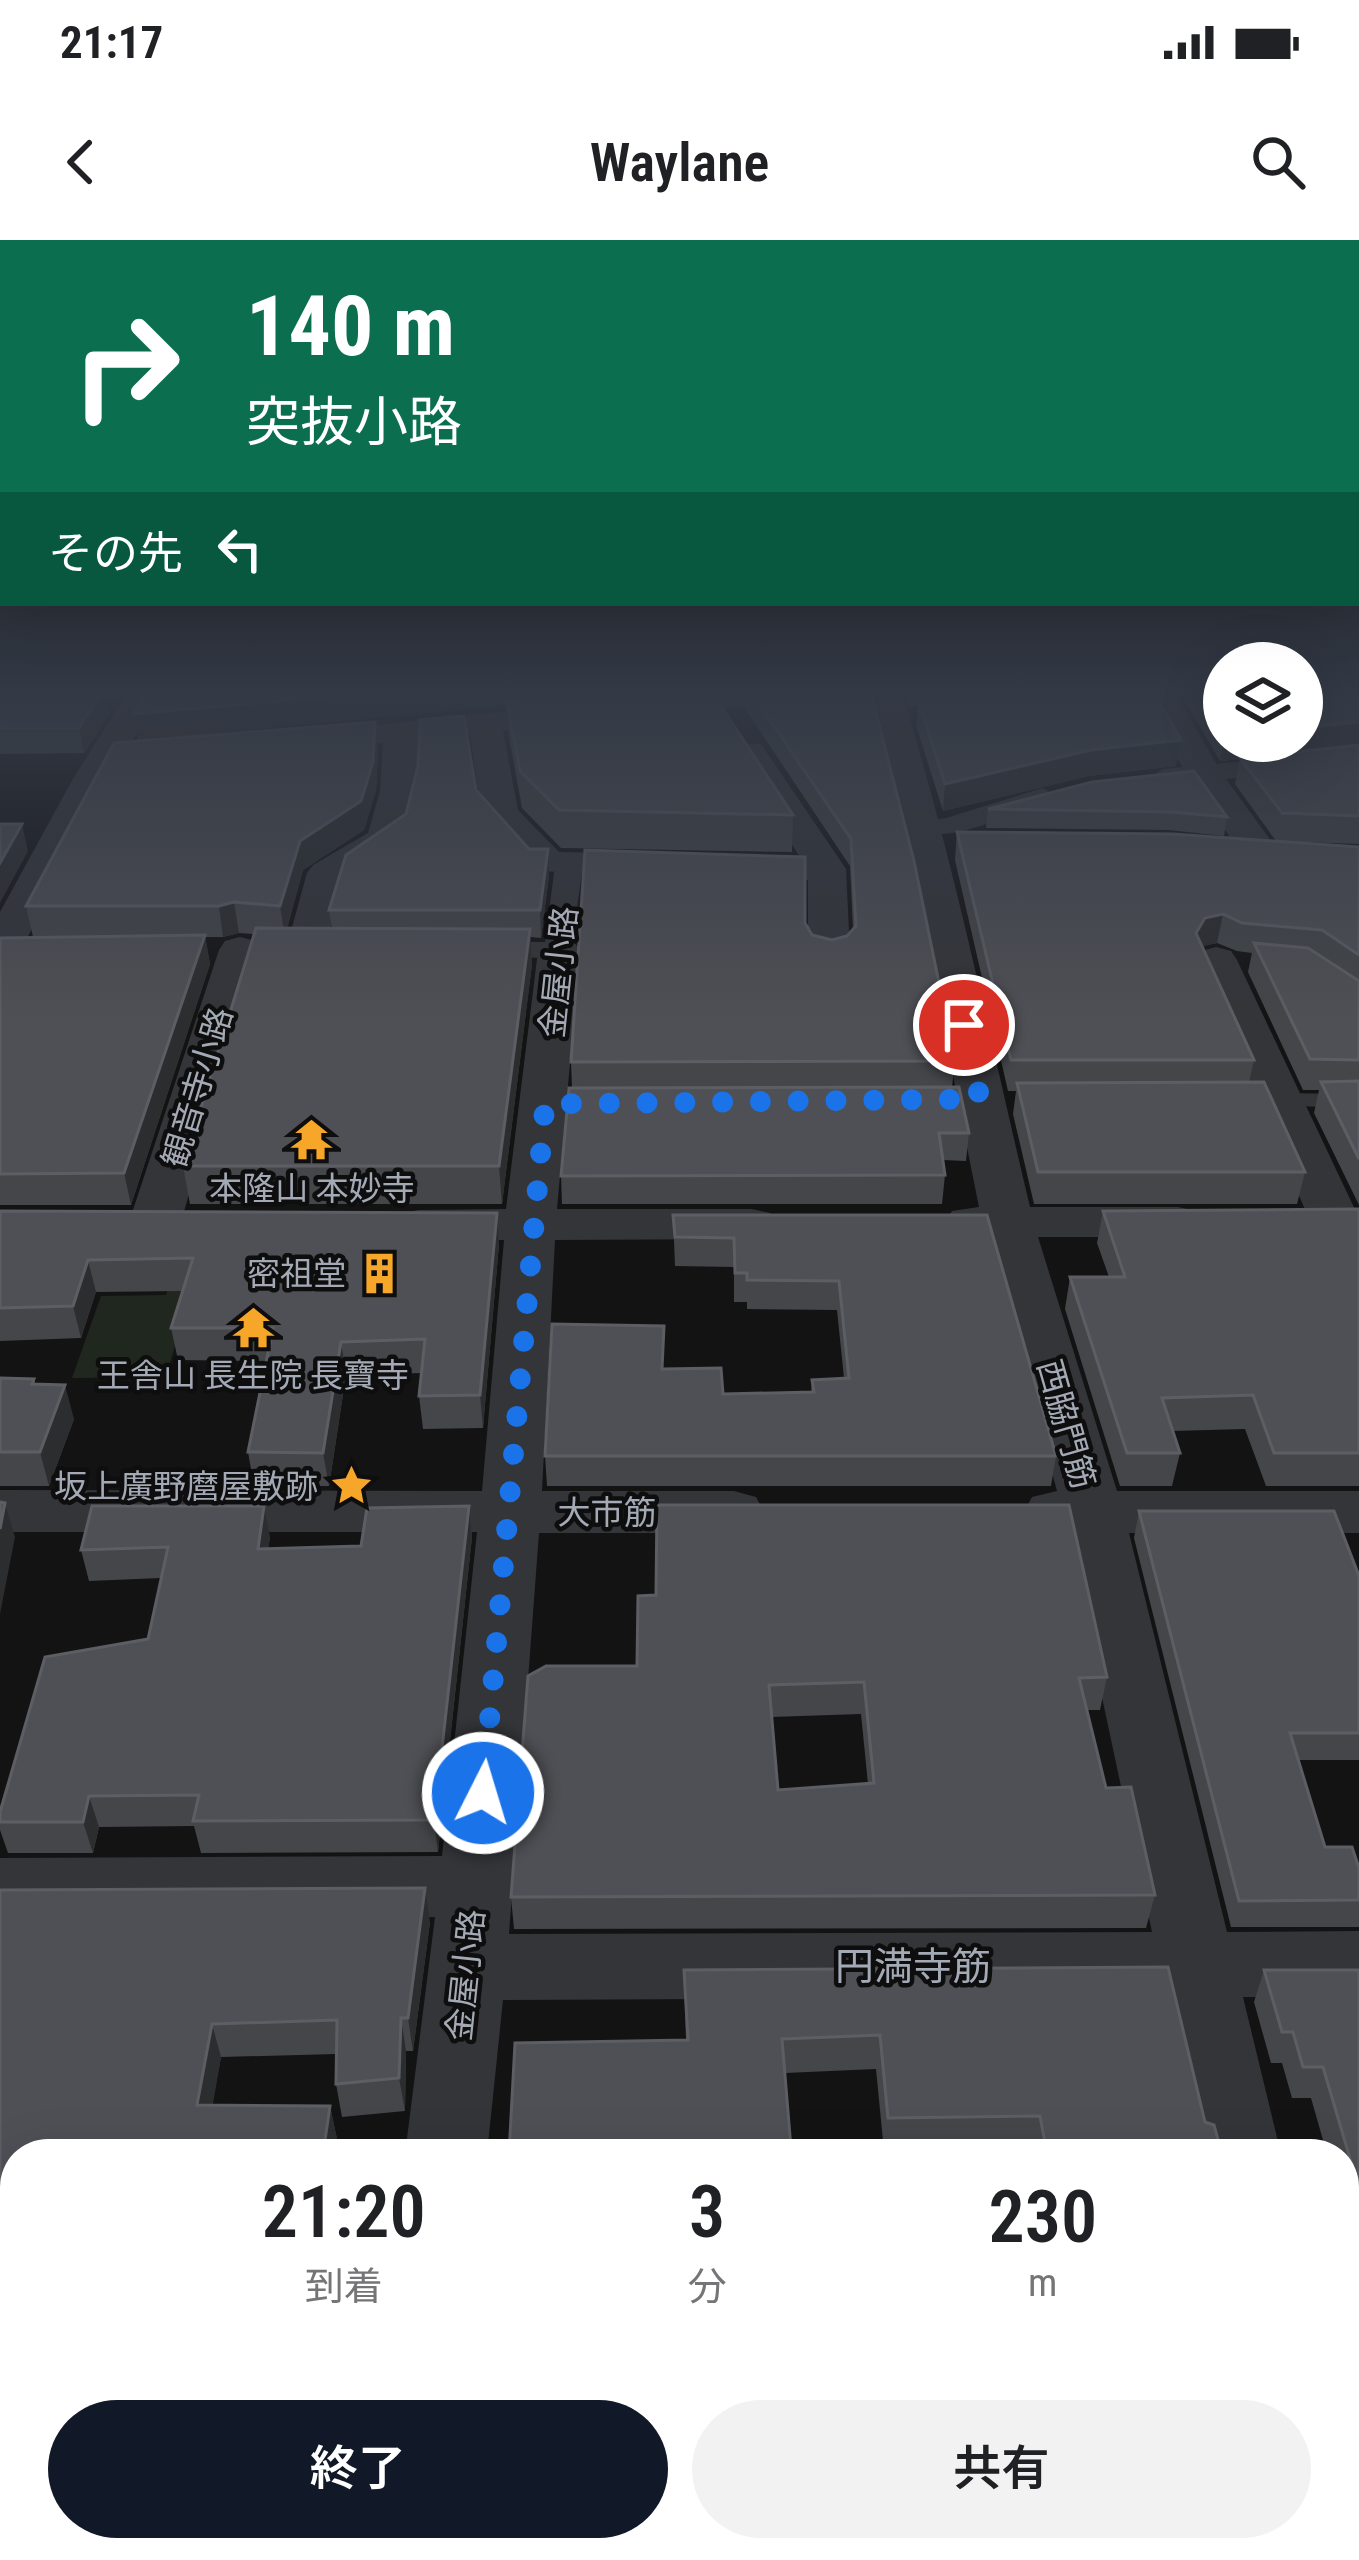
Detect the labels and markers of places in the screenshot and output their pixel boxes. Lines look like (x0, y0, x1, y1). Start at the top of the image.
pin (913, 974, 1015, 1076)
temple icon: 本隆山 本妙寺 (289, 1117, 335, 1163)
place label: 本隆山 本妙寺 (209, 1169, 415, 1208)
building icon: 密祖堂 (357, 1250, 403, 1296)
place label: 密祖堂 (247, 1254, 346, 1293)
temple icon: 王舎山 長生院 長寶寺 (230, 1304, 276, 1350)
place label: 王舎山 長生院 長寶寺 (97, 1356, 409, 1395)
place icon: 坂上廣野麿屋敷跡 (329, 1463, 375, 1509)
place label: 坂上廣野麿屋敷跡 (54, 1467, 318, 1506)

